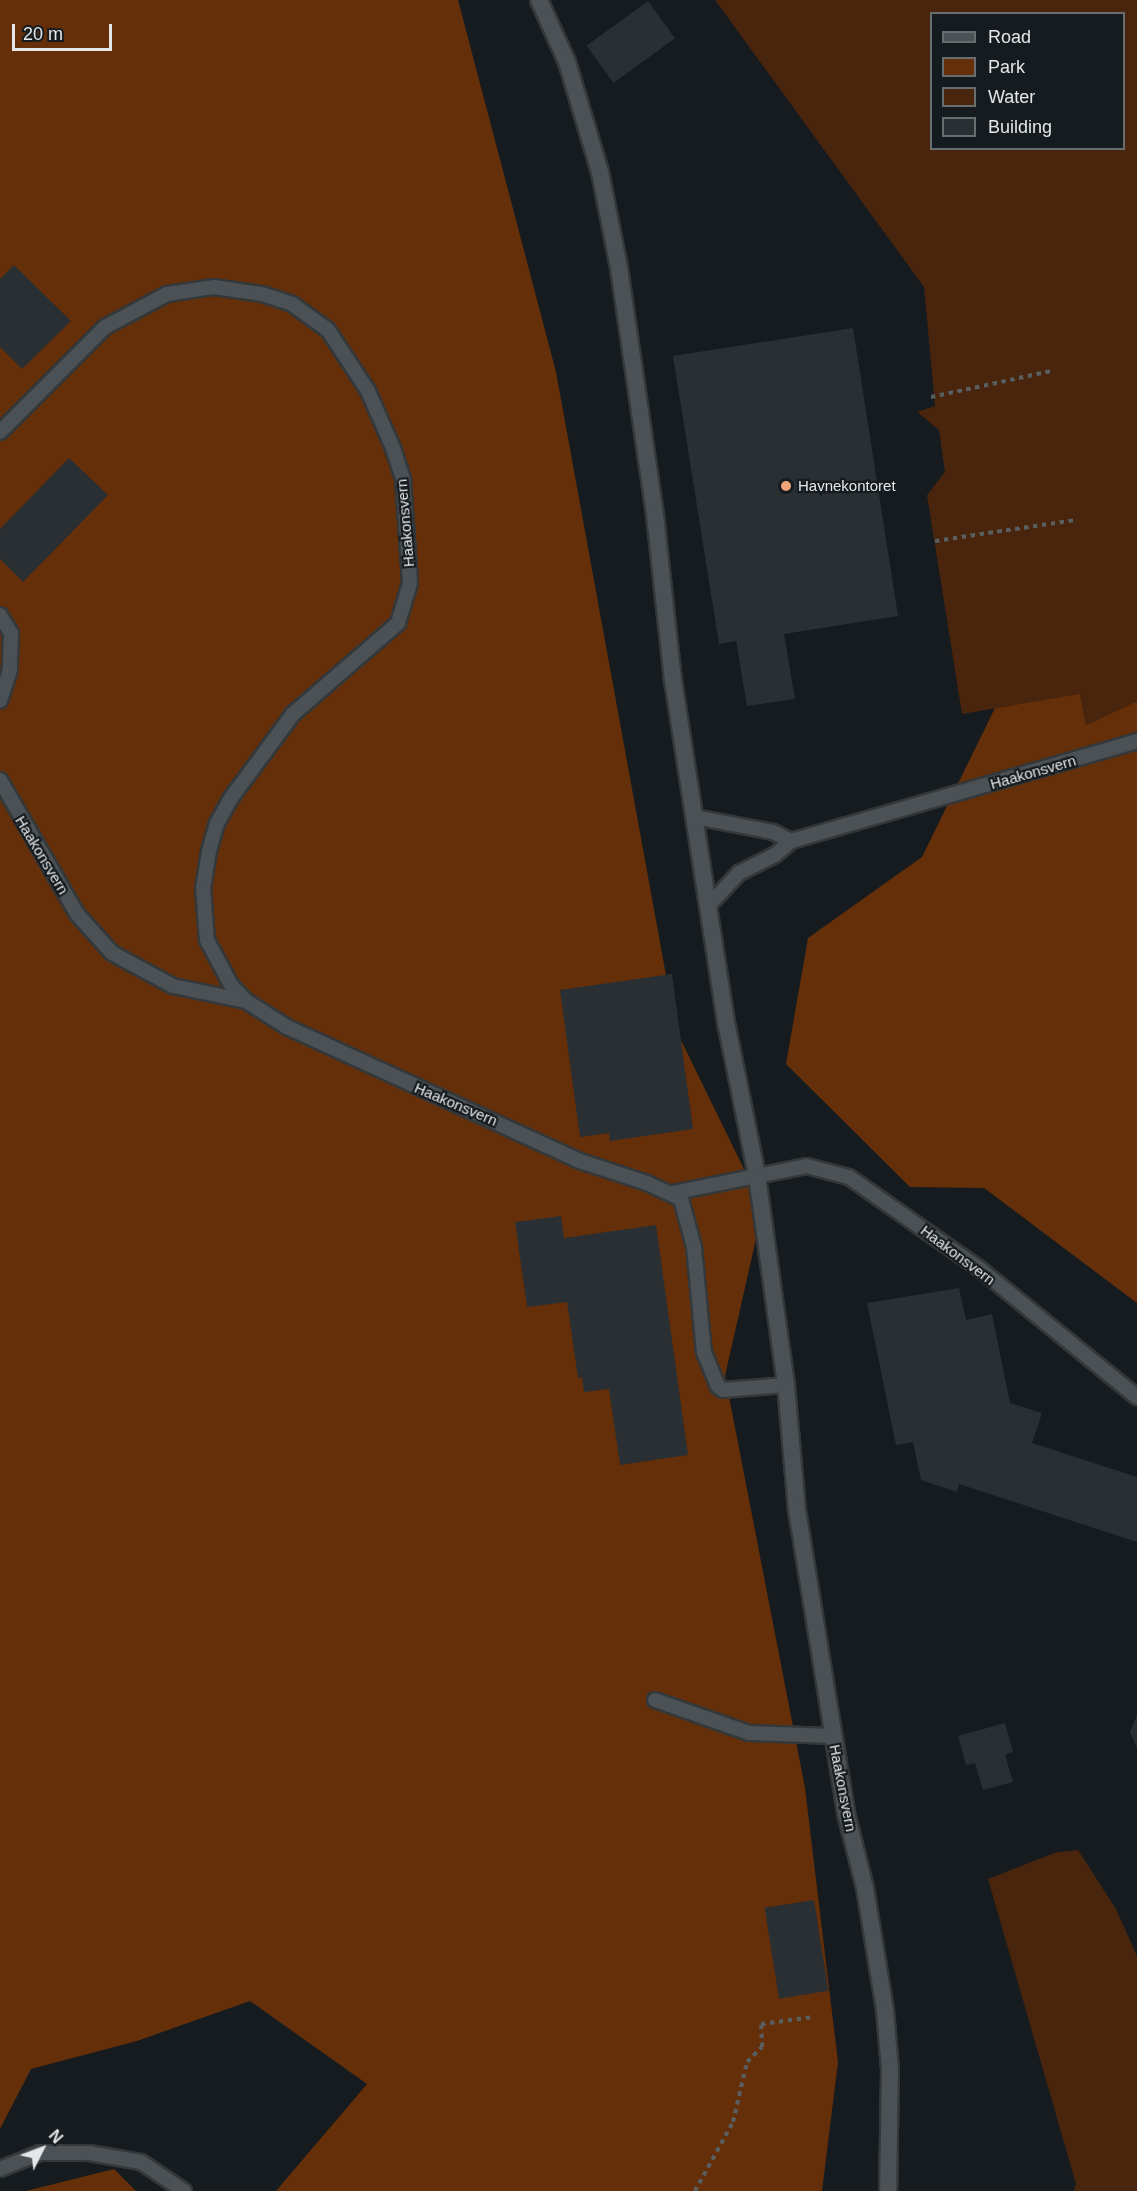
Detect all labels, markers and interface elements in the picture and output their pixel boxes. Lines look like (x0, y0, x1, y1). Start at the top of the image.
scale bar (15, 12, 116, 50)
legend (930, 12, 1125, 150)
text: 20 m (23, 24, 63, 44)
text: Road (988, 27, 1031, 47)
text: Park (988, 57, 1025, 77)
text: Water (988, 87, 1035, 107)
text: Building (988, 117, 1052, 137)
place label: Havnekontoret (798, 477, 896, 495)
street label: Haakonsvern (392, 478, 418, 568)
marker: Havnekontoret (779, 479, 793, 493)
street label: Haakonsvern (988, 751, 1078, 793)
street label: Haakonsvern (12, 812, 72, 898)
street label: Haakonsvern (412, 1078, 500, 1130)
street label: Haakonsvern (917, 1221, 999, 1289)
street label: Haakonsvern (826, 1743, 860, 1833)
north arrow (12, 2119, 72, 2179)
text: N (46, 2127, 66, 2147)

